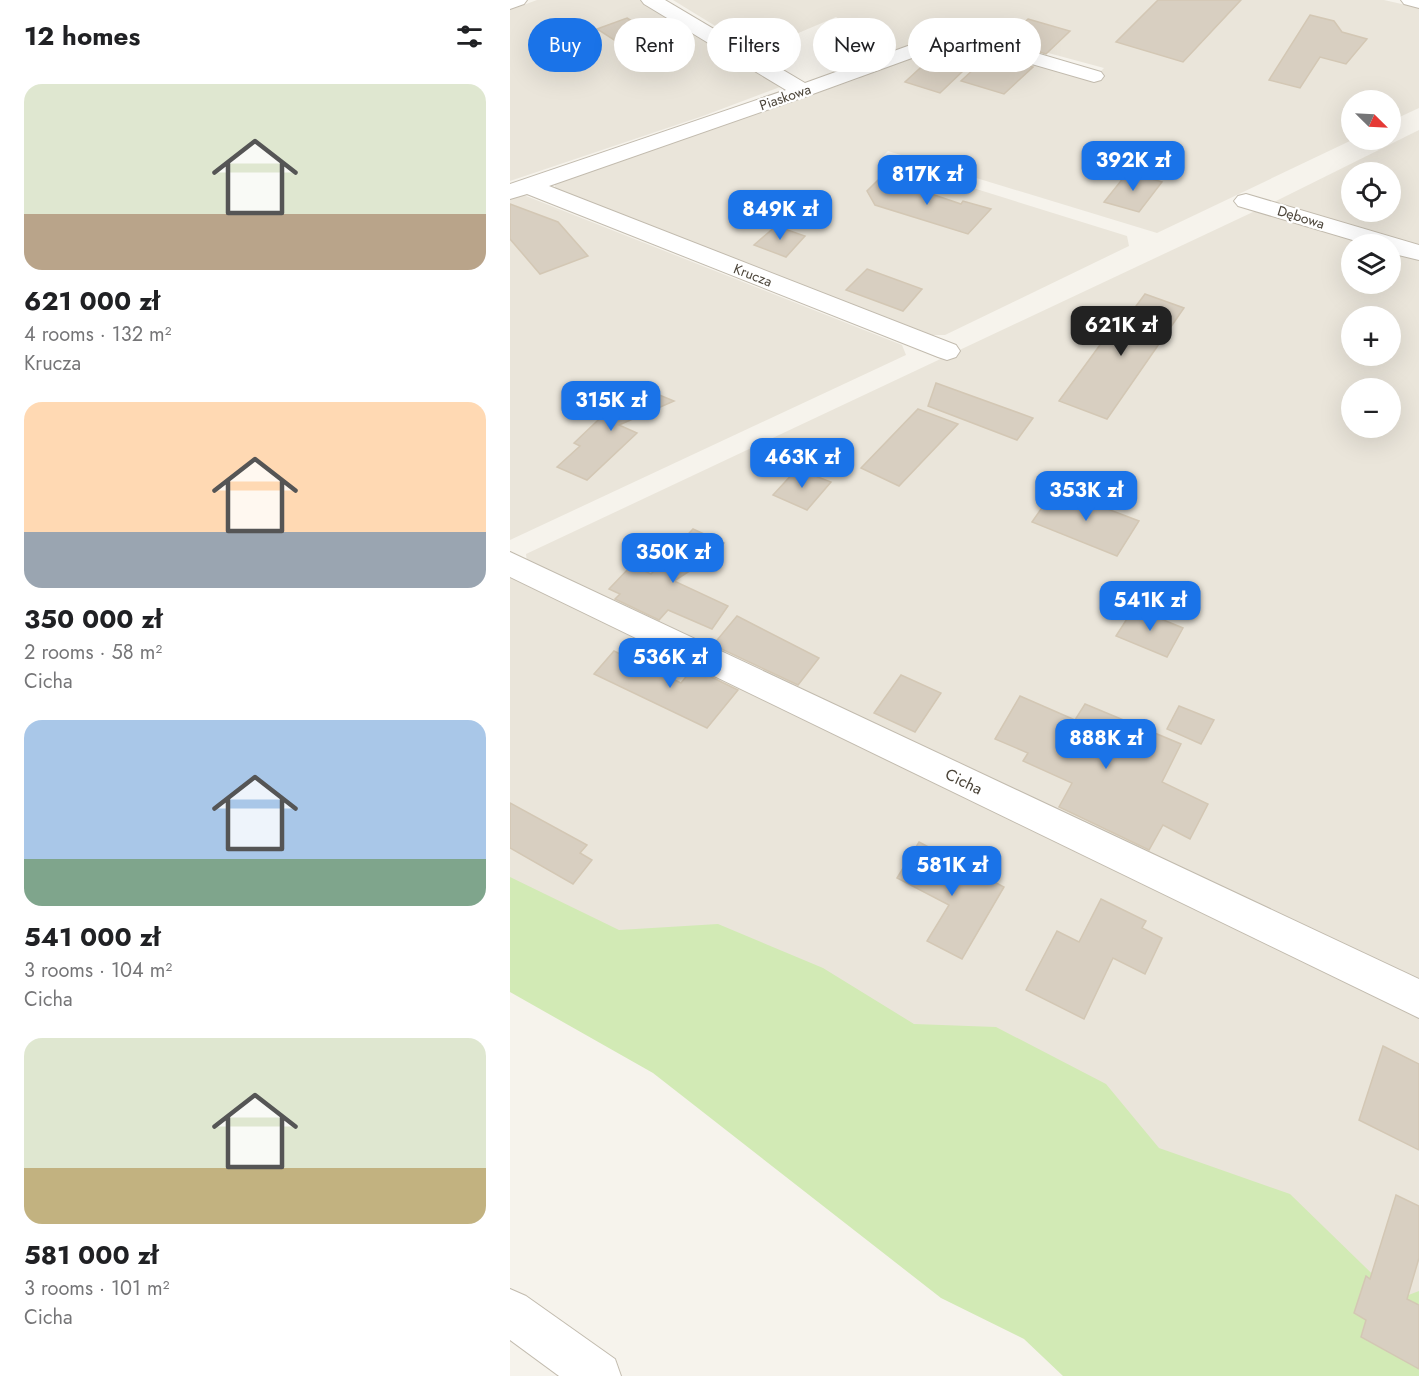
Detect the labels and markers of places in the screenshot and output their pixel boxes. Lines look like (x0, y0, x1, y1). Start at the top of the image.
pin: 392K zł (1078, 141, 1188, 192)
pin: 817K zł (872, 155, 982, 206)
pin: 849K zł (725, 190, 835, 241)
pin: 621K zł (1066, 306, 1176, 357)
pin: 315K zł (556, 381, 666, 432)
pin: 463K zł (747, 438, 857, 489)
pin: 353K zł (1031, 471, 1141, 522)
pin: 350K zł (618, 533, 728, 584)
pin: 541K zł (1095, 581, 1205, 632)
pin: 536K zł (615, 638, 725, 689)
pin: 888K zł (1051, 719, 1161, 770)
pin: 581K zł (897, 846, 1007, 897)

